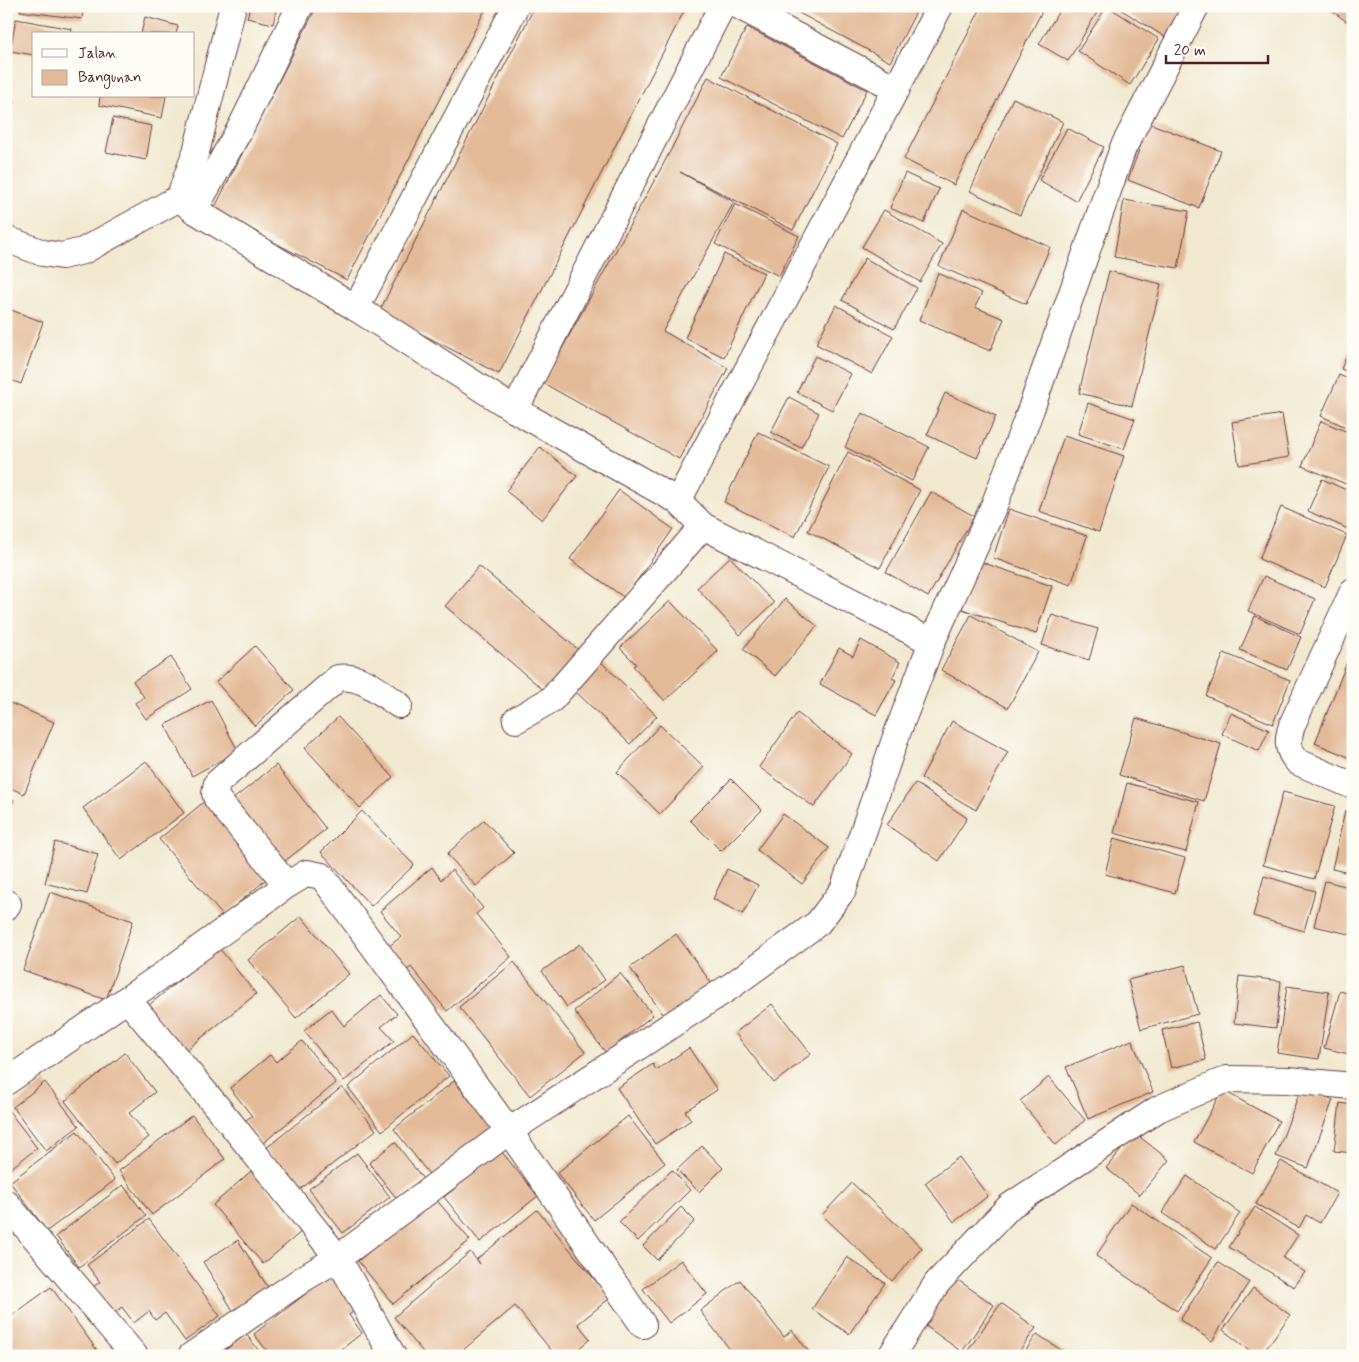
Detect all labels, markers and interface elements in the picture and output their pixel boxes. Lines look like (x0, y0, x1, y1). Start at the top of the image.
legend (32, 32, 195, 98)
scale bar (1166, 32, 1269, 64)
text: 20 m (1174, 41, 1206, 61)
text: Jalan (78, 44, 117, 64)
text: Bangunan (78, 68, 141, 89)

